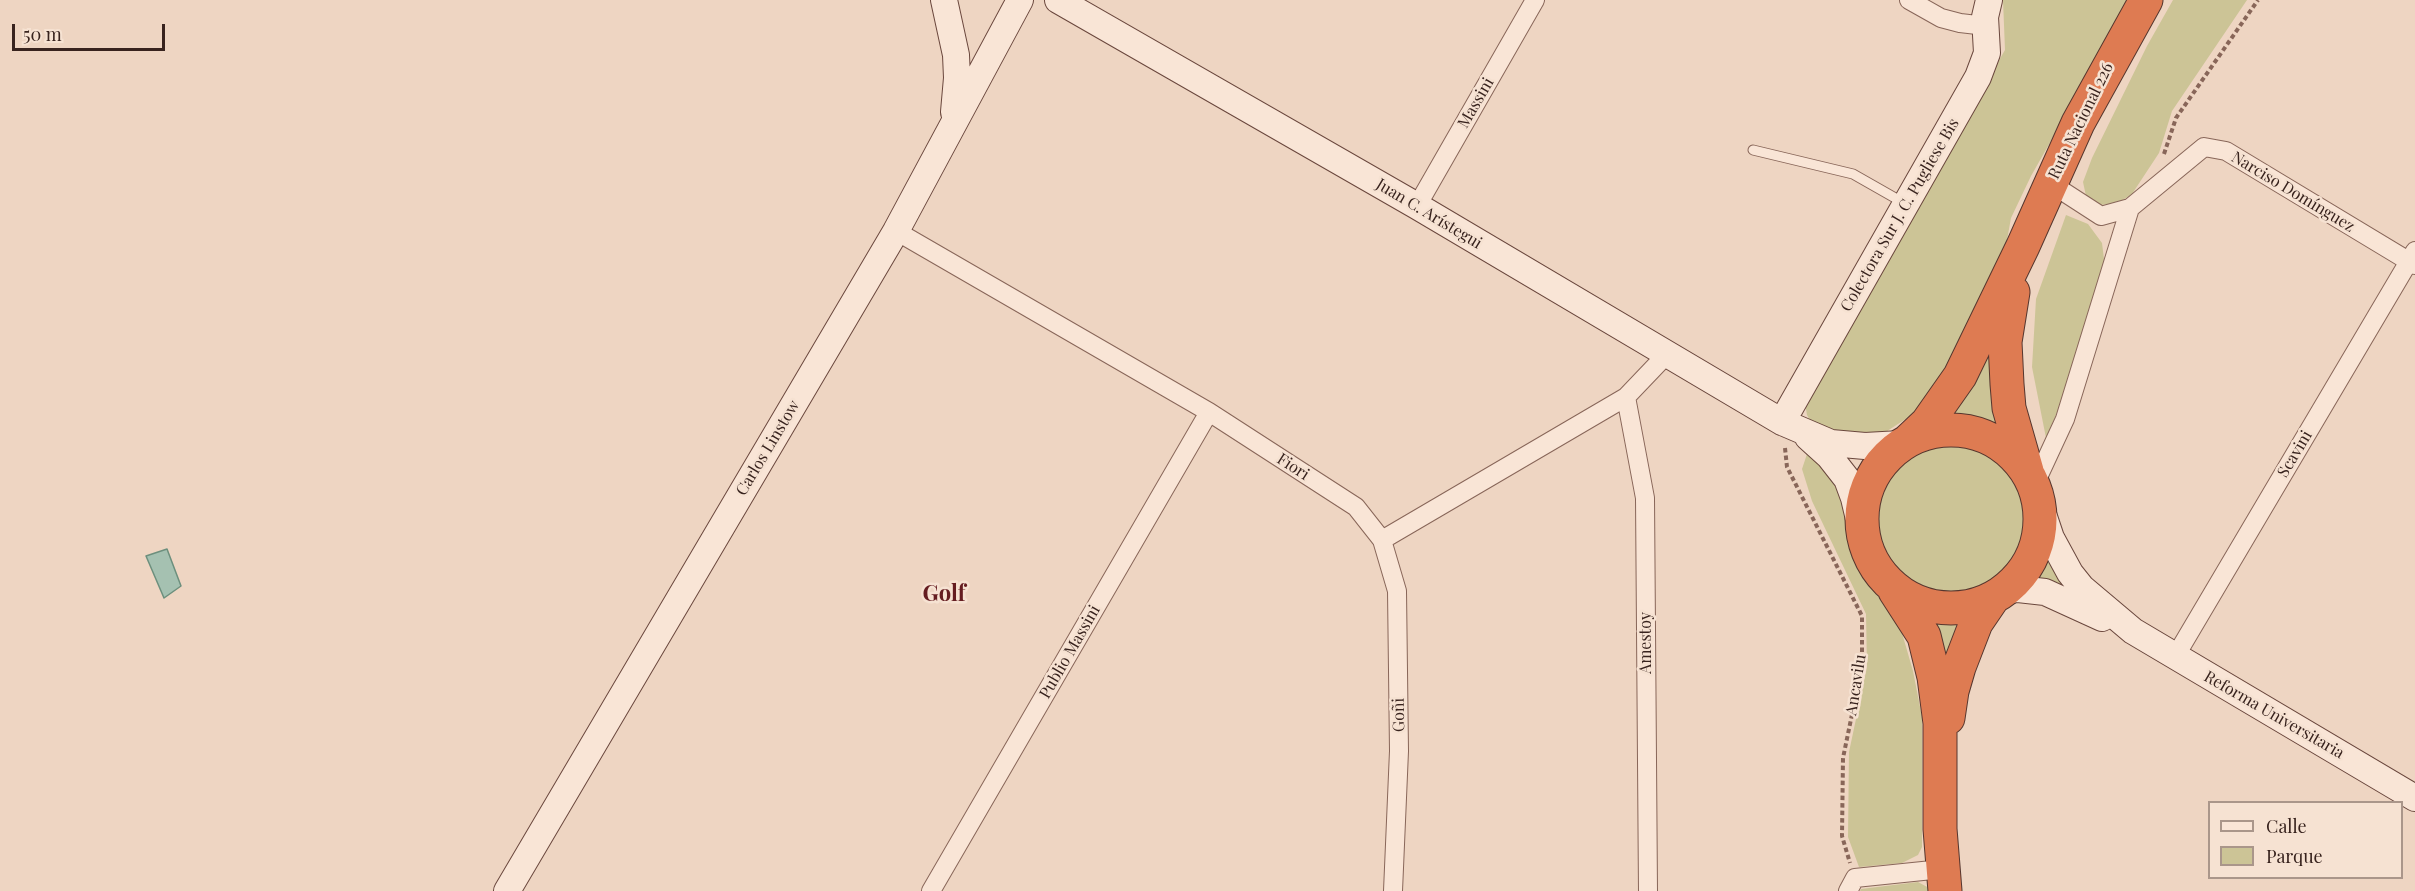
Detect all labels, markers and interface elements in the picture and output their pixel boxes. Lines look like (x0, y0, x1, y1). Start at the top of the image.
scale bar (15, 12, 168, 50)
text: 50 m (23, 22, 62, 46)
street label: Ruta Nacional 226 (2045, 60, 2117, 182)
street label: Massini (1454, 74, 1498, 132)
street label: Colectora Sur J. C. Pugliese Bis (1837, 115, 1963, 315)
street label: Narciso Domínguez (2228, 148, 2358, 236)
street label: Juan C. Arístegui (1373, 175, 1485, 253)
street label: Carlos Linstow (732, 397, 804, 499)
street label: Scavini (2274, 427, 2316, 481)
street label: Fiori (1273, 450, 1313, 484)
district label: Golf (923, 581, 965, 607)
street label: Publio Massini (1036, 602, 1104, 702)
street label: Amestoy (1636, 612, 1656, 674)
street label: Ancavilu (1842, 653, 1870, 717)
street label: Reforma Universitaria (2201, 667, 2347, 763)
street label: Goñi (1389, 698, 1409, 732)
legend (2208, 801, 2403, 879)
text: Calle (2266, 814, 2307, 838)
text: Parque (2266, 844, 2323, 868)

